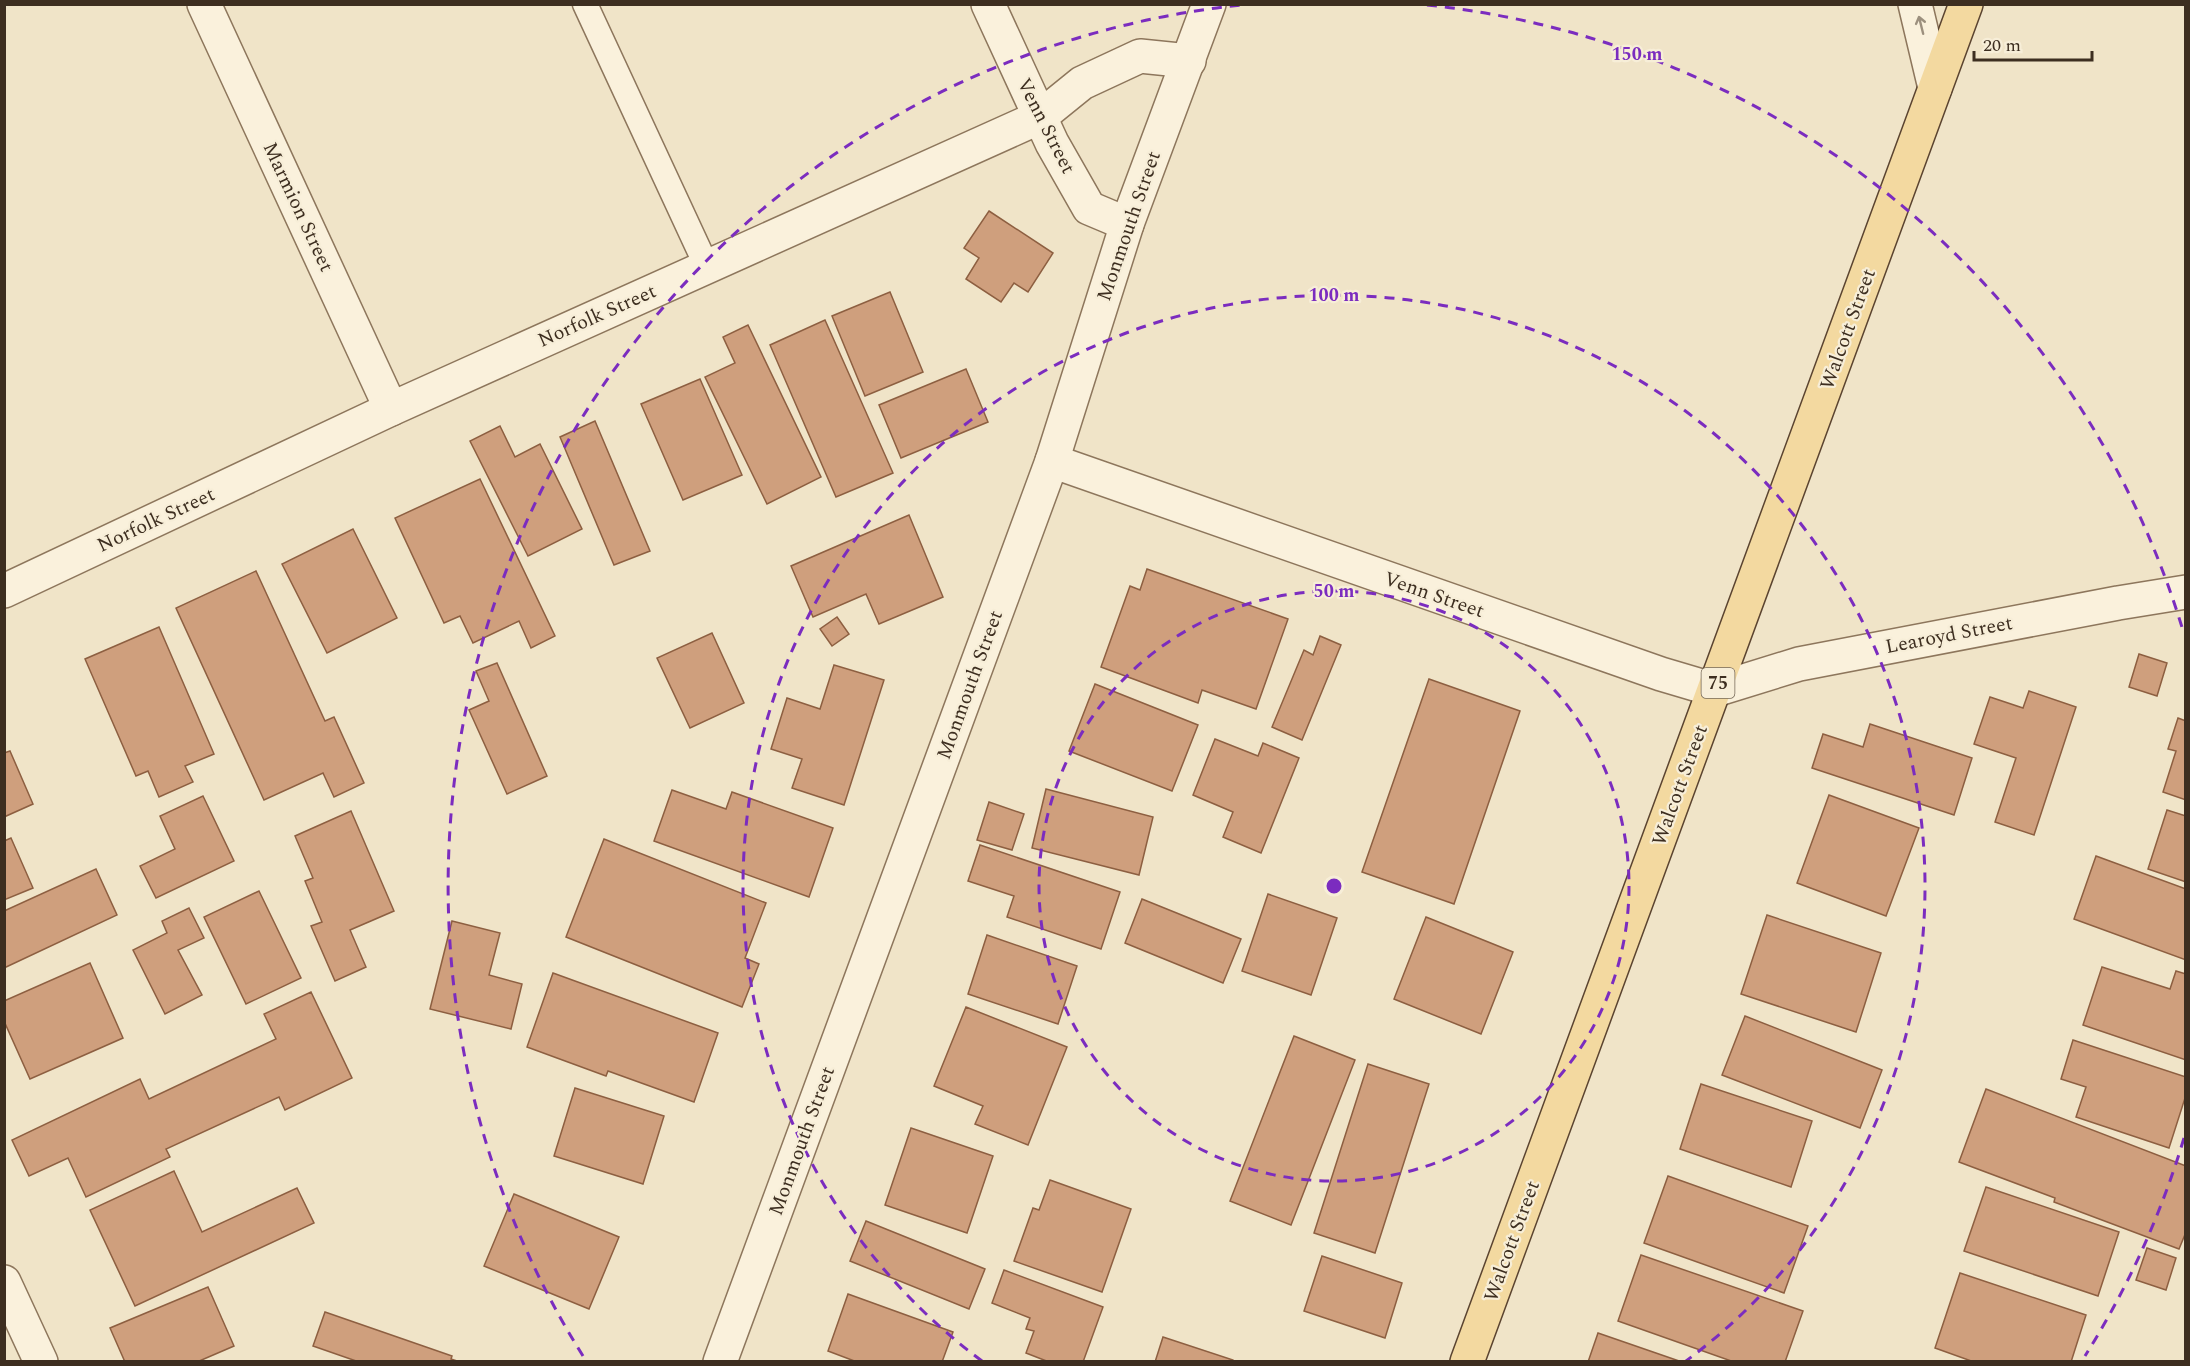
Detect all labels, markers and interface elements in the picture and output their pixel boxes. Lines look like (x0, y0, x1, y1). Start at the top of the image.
one-way arrow (1915, 16, 1927, 35)
scale bar (1974, 24, 2092, 62)
text: 20 m (1983, 32, 2021, 59)
text: 150 m (1611, 41, 1663, 68)
street label: Venn Street (1009, 73, 1083, 179)
street label: Marmion Street (255, 137, 341, 277)
street label: Monmouth Street (1089, 147, 1169, 305)
street label: Walcott Street (1812, 264, 1884, 394)
street label: Norfolk Street (533, 276, 661, 356)
text: 100 m (1308, 282, 1360, 309)
street label: Norfolk Street (92, 480, 220, 560)
street label: Venn Street (1380, 564, 1488, 626)
text: 50 m (1314, 578, 1354, 605)
street label: Monmouth Street (929, 606, 1011, 764)
street label: Learoyd Street (1883, 608, 2015, 662)
road number: 75 (1702, 668, 1734, 698)
street label: Walcott Street (1644, 720, 1716, 850)
centre of rings (1324, 876, 1344, 896)
street label: Monmouth Street (761, 1062, 843, 1220)
street label: Walcott Street (1476, 1176, 1548, 1306)

